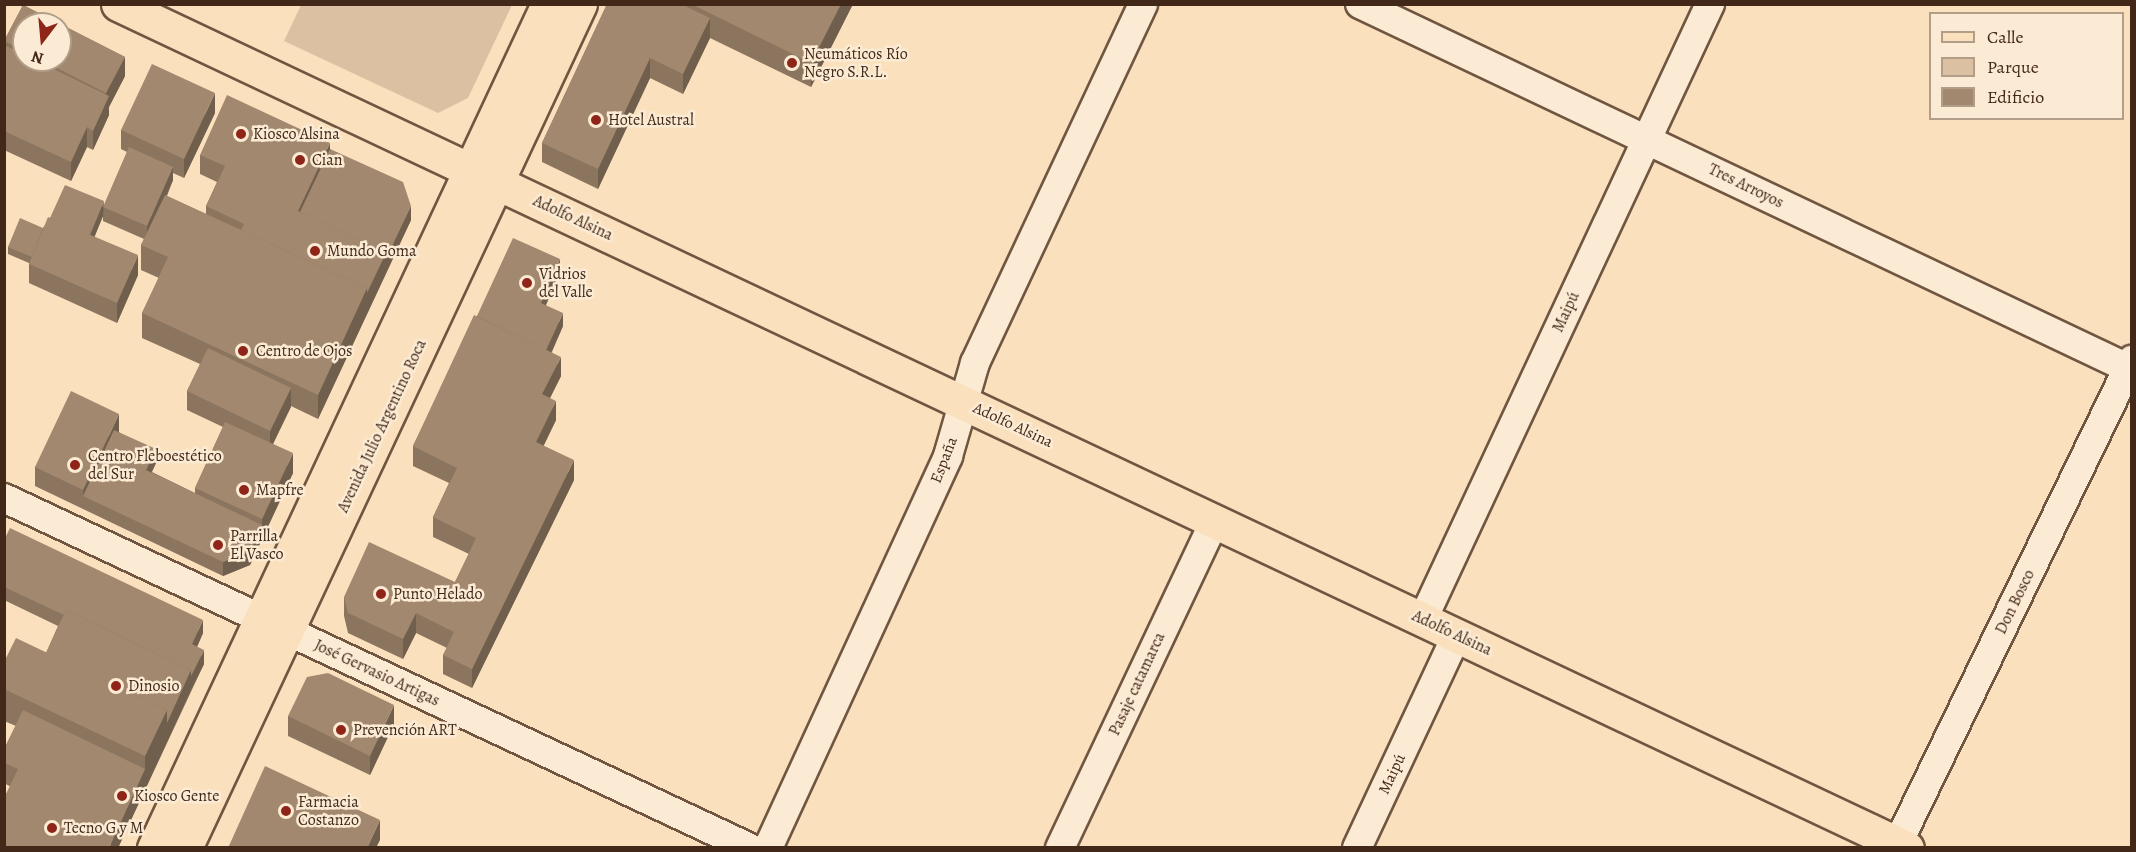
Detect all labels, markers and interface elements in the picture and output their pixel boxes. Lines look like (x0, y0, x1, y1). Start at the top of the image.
north arrow (12, 12, 72, 72)
legend (1929, 12, 2124, 120)
text: Calle (1987, 25, 2024, 49)
place label: Neumáticos Río Negro S.R.L. (804, 44, 908, 82)
text: N (29, 45, 46, 70)
text: Parque (1987, 55, 2039, 79)
marker: Neumáticos Río Negro S.R.L. (785, 56, 799, 70)
text: Edificio (1987, 85, 2044, 109)
place label: Hotel Austral (608, 110, 694, 130)
marker: Hotel Austral (589, 113, 603, 127)
place label: Kiosco Alsina (253, 124, 340, 144)
marker: Kiosco Alsina (234, 127, 248, 141)
place label: Cian (312, 150, 342, 170)
marker: Cian (293, 153, 307, 167)
street label: Tres Arroyos (1705, 160, 1787, 212)
street label: Adolfo Alsina (530, 191, 616, 245)
place label: Mundo Goma (327, 241, 416, 261)
marker: Mundo Goma (308, 244, 322, 258)
place label: Vidrios del Valle (539, 264, 593, 302)
marker: Vidrios del Valle (520, 276, 534, 290)
street label: Maipú (1548, 289, 1584, 335)
street label: Avenida Julio Argentino Roca (333, 336, 431, 516)
place label: Centro de Ojos (256, 341, 352, 361)
marker: Centro de Ojos (234, 342, 252, 360)
street label: Adolfo Alsina (970, 398, 1056, 452)
street label: España (926, 434, 962, 486)
place label: Centro Fleboestético del Sur (88, 446, 222, 484)
marker: Centro Fleboestético del Sur (66, 456, 84, 474)
place label: Mapfre (256, 480, 304, 500)
marker: Mapfre (237, 483, 251, 497)
place label: Parrilla El Vasco (230, 526, 283, 564)
marker: Parrilla El Vasco (211, 538, 225, 552)
street label: Don Bosco (1991, 567, 2039, 637)
place label: Punto Helado (393, 584, 482, 604)
marker: Punto Helado (374, 587, 388, 601)
street label: Adolfo Alsina (1409, 606, 1495, 660)
street label: Pasaje catamarca (1105, 629, 1169, 739)
street label: José Gervasio Artigas (311, 636, 443, 710)
place label: Dinosio (128, 676, 179, 696)
marker: Dinosio (109, 679, 123, 693)
place label: Prevención ART (353, 720, 457, 740)
marker: Prevención ART (334, 723, 348, 737)
street label: Maipú (1374, 751, 1410, 797)
place label: Kiosco Gente (134, 786, 219, 806)
marker: Kiosco Gente (115, 789, 129, 803)
place label: Farmacia Costanzo (298, 792, 359, 830)
marker: Farmacia Costanzo (279, 804, 293, 818)
place label: Tecno G y M (64, 818, 143, 838)
marker: Tecno G y M (45, 821, 59, 835)

